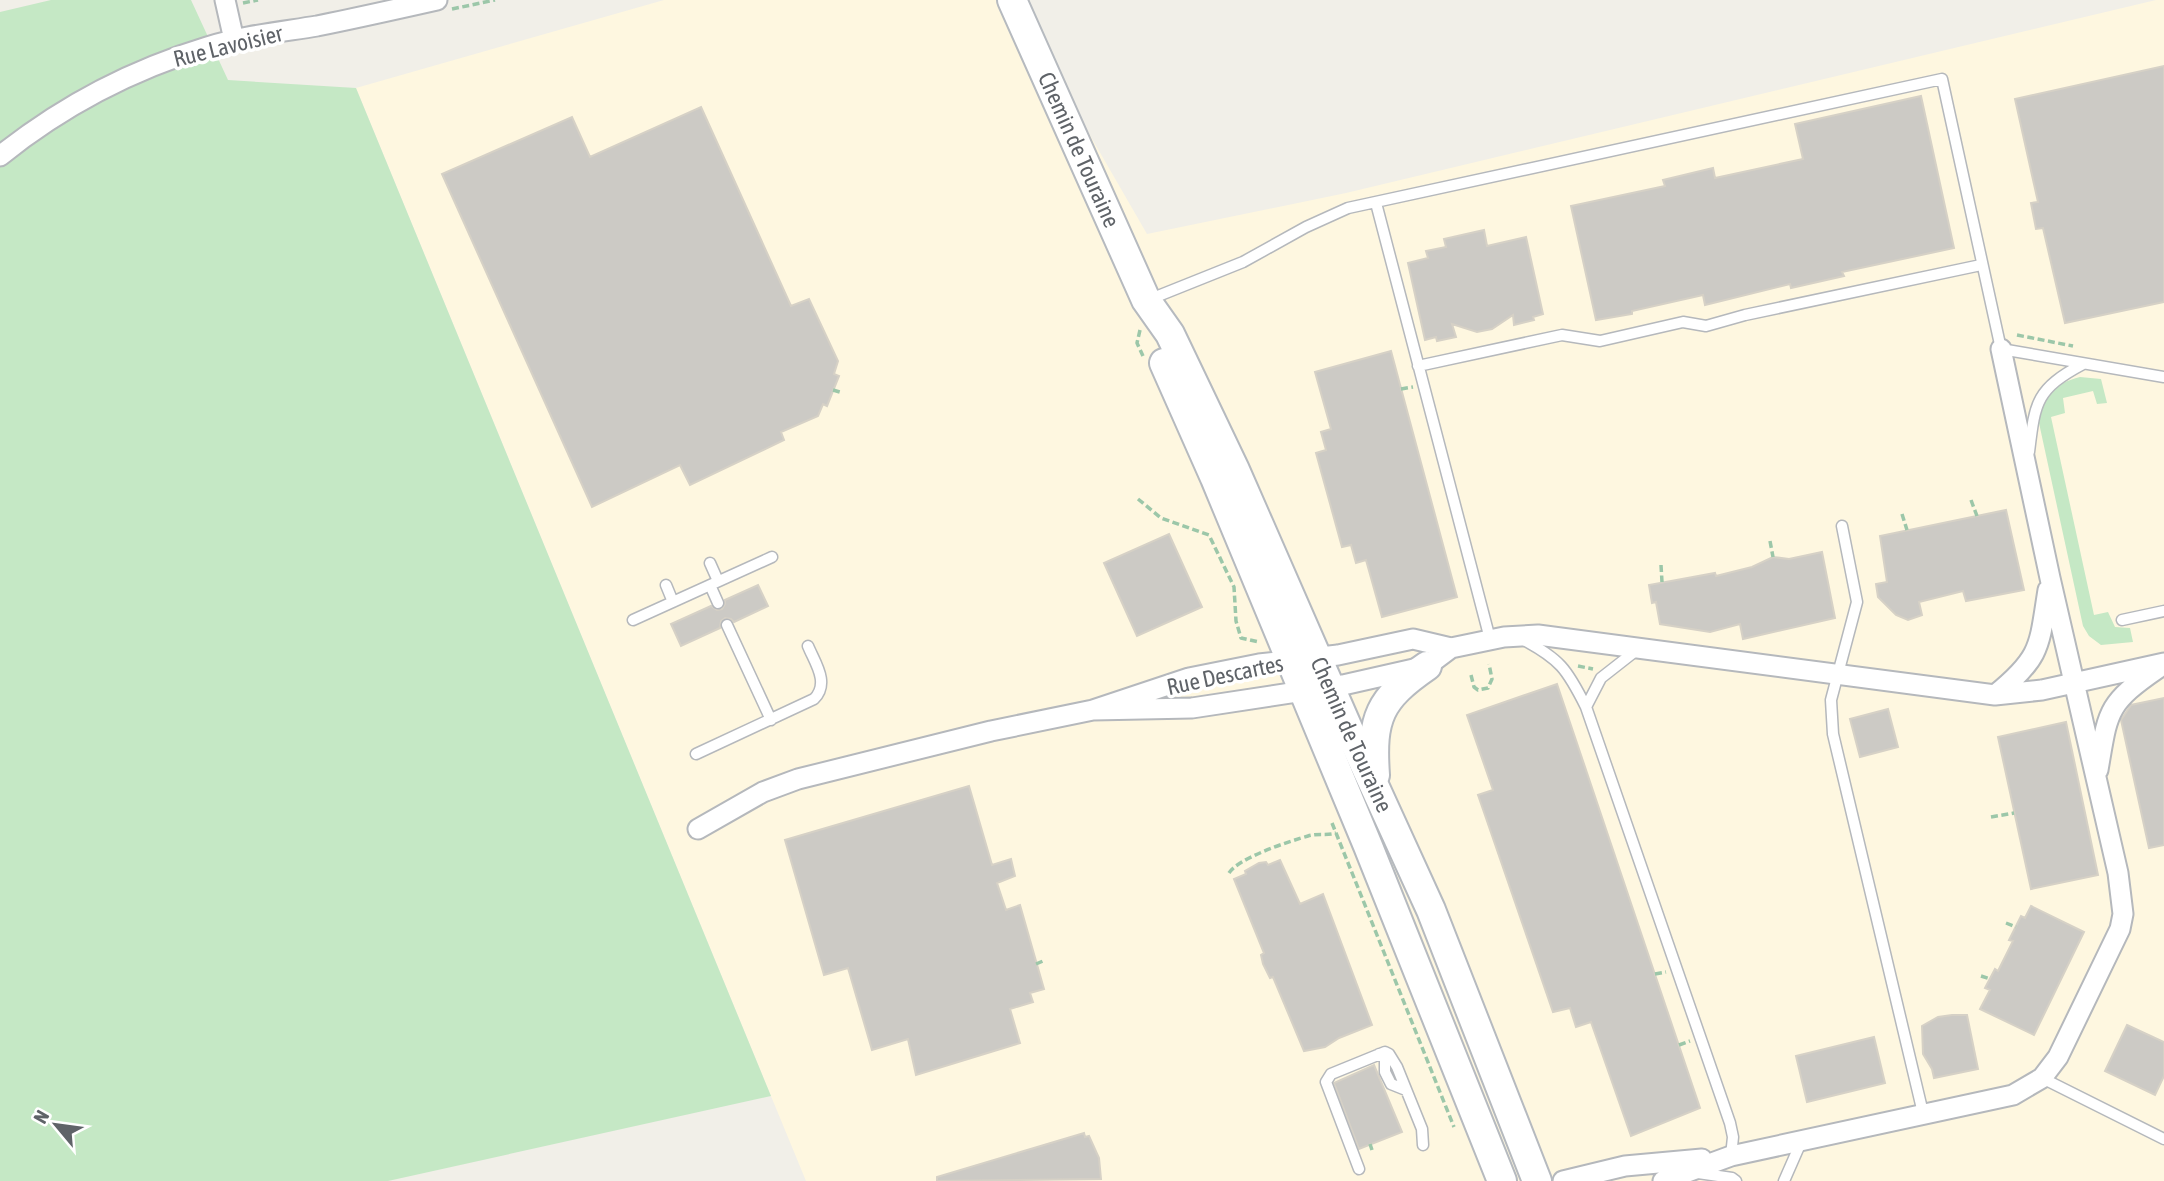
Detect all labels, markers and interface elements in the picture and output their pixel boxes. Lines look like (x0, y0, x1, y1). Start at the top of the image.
street label: Rue Lavoisier (171, 20, 287, 72)
street label: Chemin de Touraine (1033, 68, 1125, 231)
street label: Rue Descartes (1164, 650, 1286, 700)
street label: Chemin de Touraine (1305, 653, 1398, 816)
north arrow (21, 1090, 91, 1160)
text: N (29, 1107, 53, 1127)

